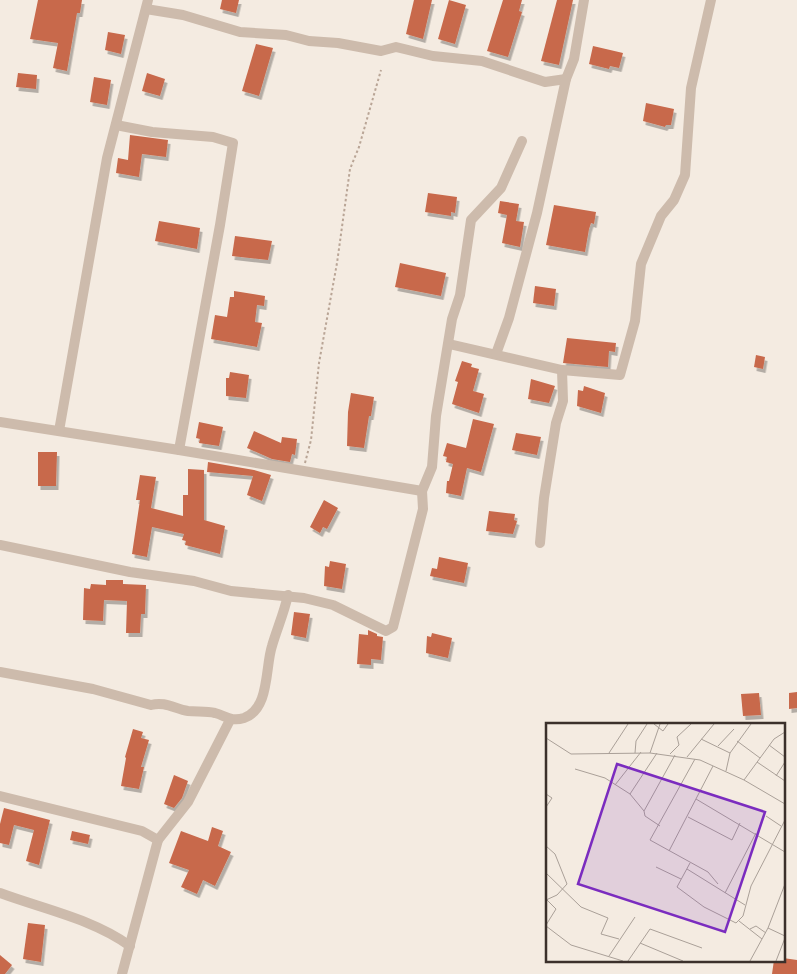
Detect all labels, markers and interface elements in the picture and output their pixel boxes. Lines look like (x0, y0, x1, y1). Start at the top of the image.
inset map (546, 723, 784, 962)

